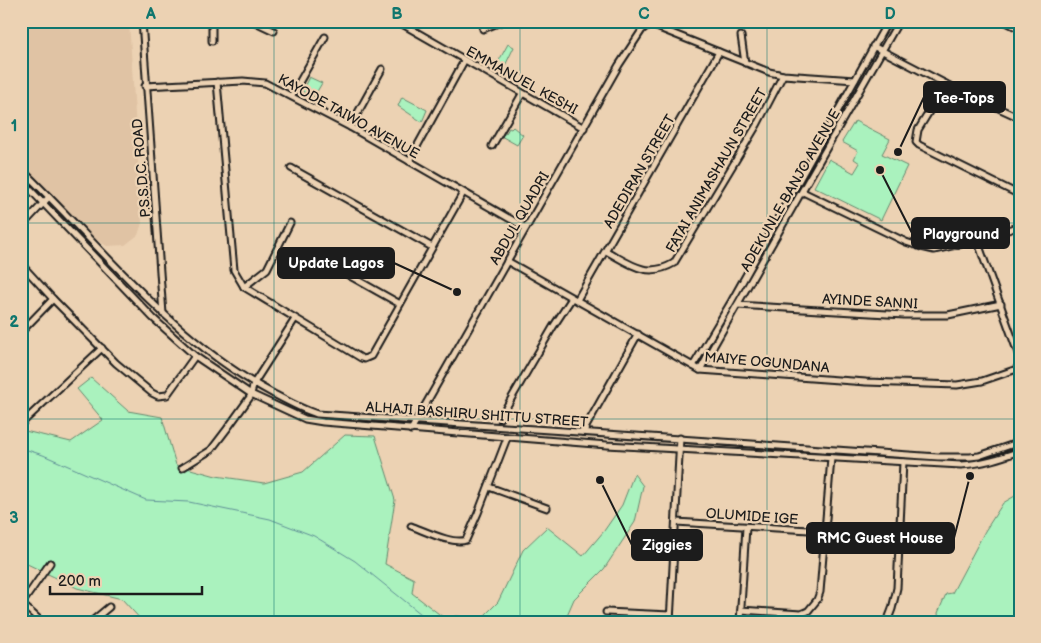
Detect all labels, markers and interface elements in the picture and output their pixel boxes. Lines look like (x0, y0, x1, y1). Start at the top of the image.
text: A (145, 5, 156, 24)
text: B (391, 5, 403, 24)
text: C (638, 5, 650, 24)
text: D (884, 5, 896, 24)
street label: EMMANUEL KESHI (463, 43, 581, 118)
street label: KAYODE TAIWO AVENUE (275, 70, 422, 162)
callout: Tee-Tops (924, 82, 1005, 112)
street label: FATAI ANIMASHAUN STREET (662, 84, 771, 256)
text: Tee-Tops (934, 89, 994, 108)
street label: ADEKUNLE BANJO AVENUE (737, 106, 844, 274)
street label: ADEDIRAN STREET (600, 111, 679, 231)
text: 1 (11, 117, 17, 136)
street label: P.S.S.D.C. ROAD (129, 118, 154, 218)
street label: ABDUL QUADRI (486, 169, 553, 268)
callout: Playground (912, 218, 1009, 248)
text: Playground (923, 225, 999, 244)
callout: Update Lagos (278, 248, 394, 278)
text: Update Lagos (288, 254, 384, 273)
street label: AYINDE SANNI (822, 291, 918, 312)
text: 2 (9, 313, 19, 332)
street label: MAIYE OGUNDANA (704, 349, 831, 376)
street label: ALHAJI BASHIRU SHITTU STREET (365, 398, 589, 431)
street label: OLUMIDE IGE (705, 505, 799, 528)
text: 3 (9, 509, 19, 528)
callout: RMC Guest House (807, 523, 954, 553)
text: RMC Guest House (817, 529, 944, 548)
callout: Ziggies (632, 530, 702, 560)
text: Ziggies (642, 536, 692, 555)
scale bar (50, 563, 202, 595)
text: 200 m (58, 572, 101, 591)

